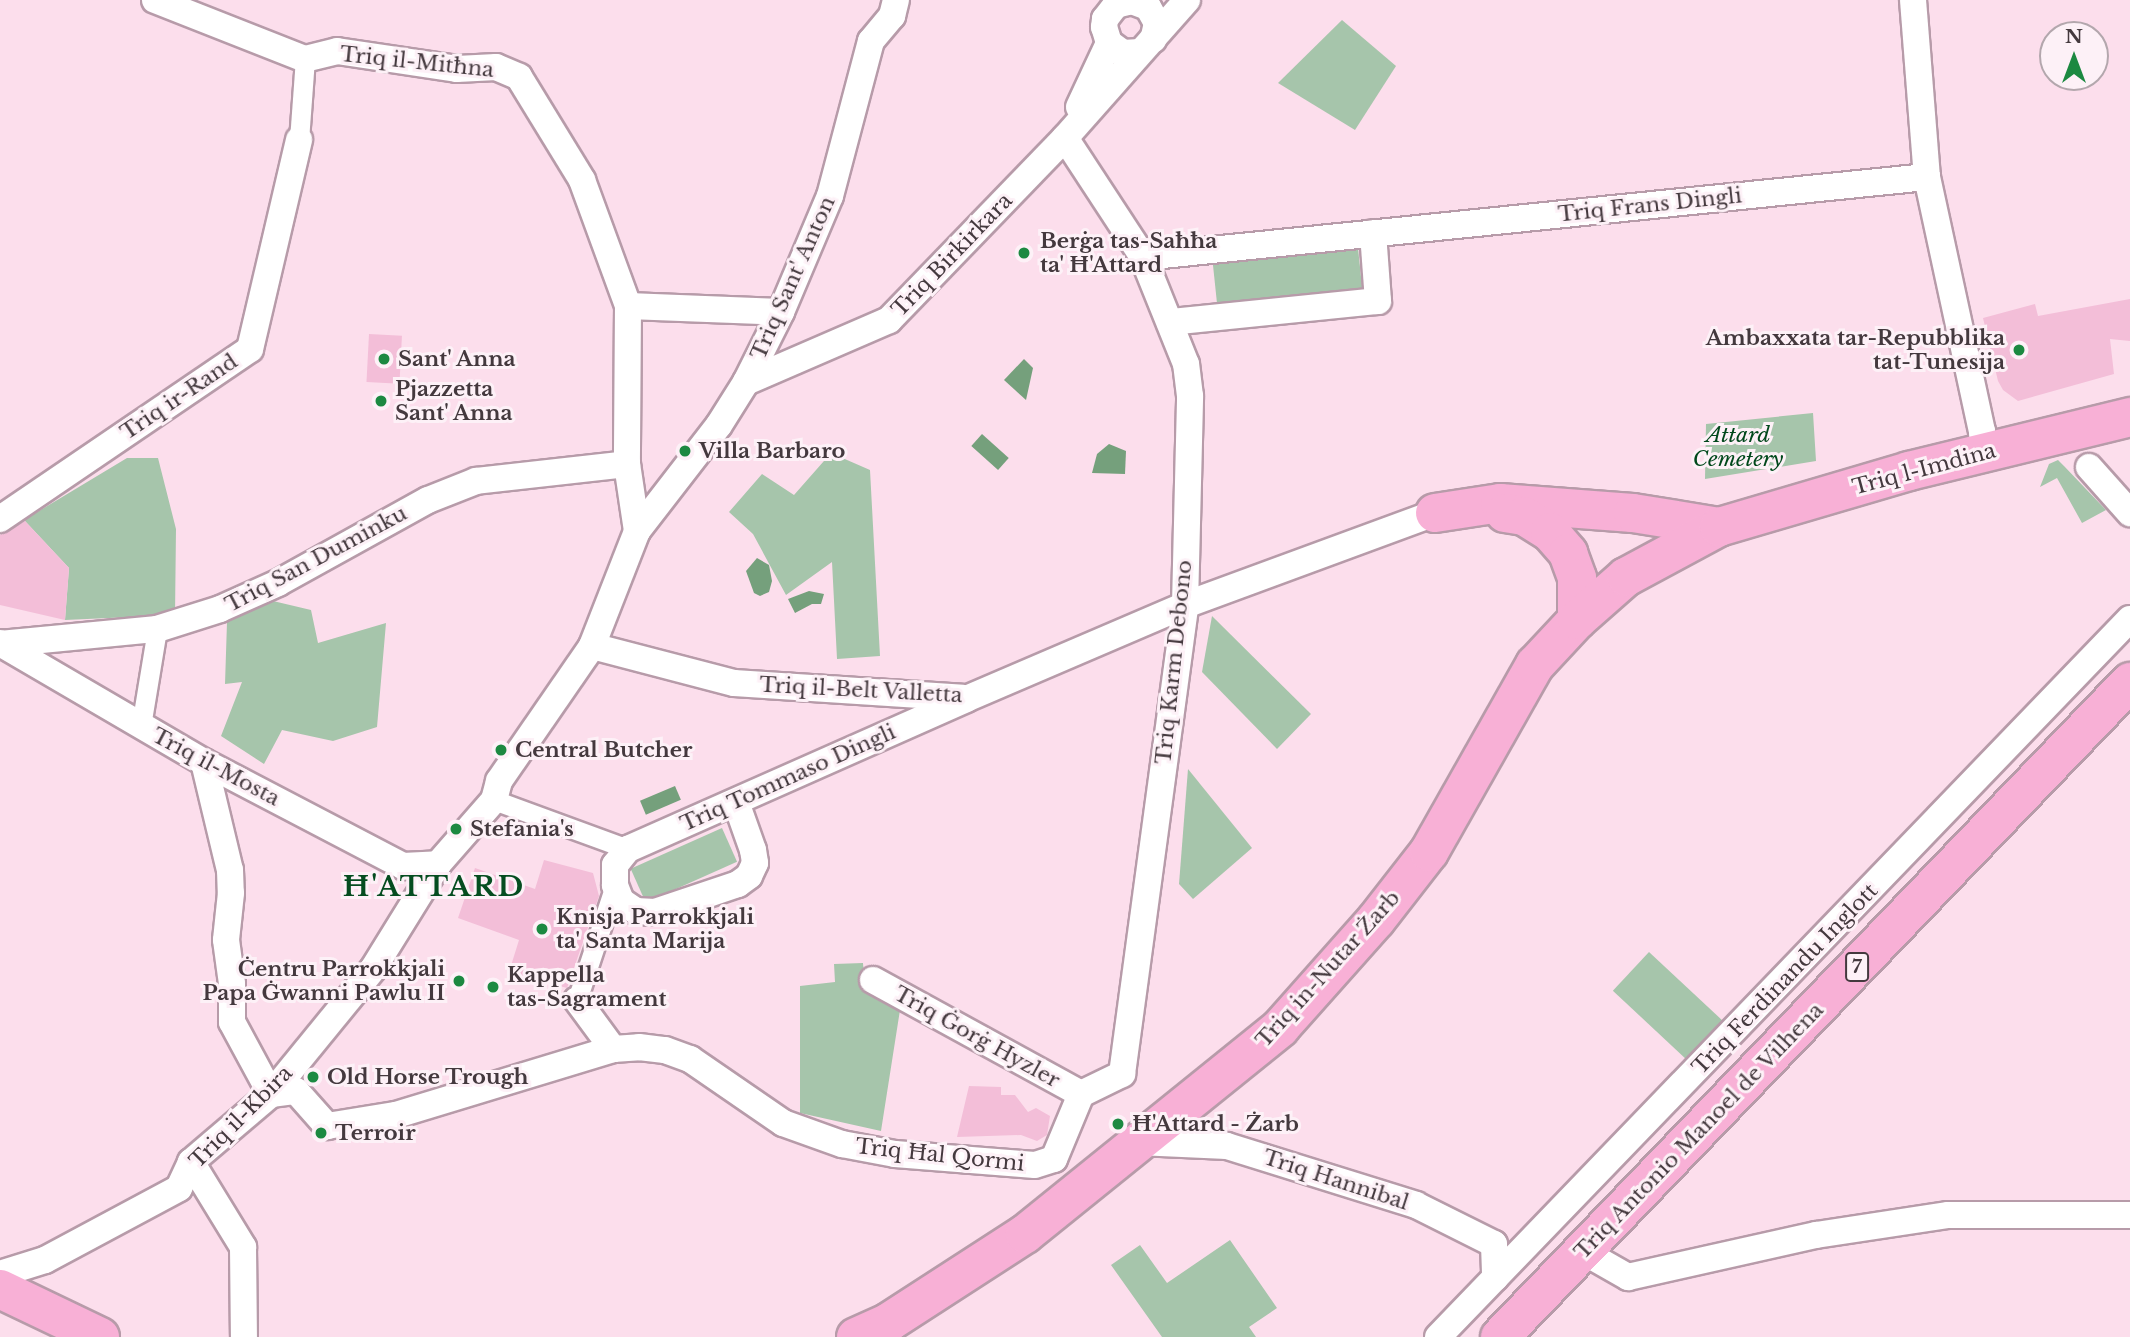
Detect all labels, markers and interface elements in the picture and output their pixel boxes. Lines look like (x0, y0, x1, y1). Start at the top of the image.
north arrow (2039, 21, 2109, 91)
text: N (2065, 25, 2083, 48)
street label: Triq il-Mitħna (339, 41, 495, 83)
street label: Triq Frans Dingli (1557, 183, 1743, 227)
street label: Triq Birkirkara (887, 188, 1017, 322)
street label: Triq Sant' Anton (745, 192, 841, 364)
place label: Berġa tas-Saħħa ta' Ħ'Attard (1040, 228, 1217, 278)
marker: Berġa tas-Saħħa ta' Ħ'Attard (1014, 243, 1034, 263)
place label: Ambaxxata tar-Repubblika tat-Tunesija (1706, 325, 2005, 375)
marker: Ambaxxata tar-Repubblika tat-Tunesija (2011, 342, 2027, 358)
place label: Sant' Anna (398, 346, 517, 372)
street label: Triq ir-Rand (116, 349, 242, 445)
marker: Sant' Anna (376, 351, 392, 367)
place label: Pjazzetta Sant' Anna (395, 376, 514, 426)
marker: Pjazzetta Sant' Anna (373, 393, 389, 409)
park label: Attard Cemetery (1693, 422, 1783, 472)
place label: Villa Barbaro (699, 438, 845, 464)
street label: Triq l-Imdina (1850, 438, 1998, 500)
marker: Villa Barbaro (677, 443, 693, 459)
street label: Triq San Duminku (221, 501, 411, 617)
street label: Triq Karm Debono (1151, 559, 1197, 765)
street label: Triq il-Belt Valletta (758, 672, 964, 708)
street label: Triq Tommaso Dingli (676, 719, 900, 837)
street label: Triq il-Mosta (148, 723, 284, 811)
place label: Central Butcher (515, 737, 693, 763)
marker: Central Butcher (493, 742, 509, 758)
place label: Stefania's (470, 816, 574, 842)
marker: Stefania's (448, 821, 464, 837)
district label: Ħ'ATTARD (344, 870, 524, 904)
street label: Triq Ferdinandu Inglott (1687, 878, 1883, 1080)
street label: Triq in-Nutar Żarb (1251, 885, 1405, 1053)
place label: Knisja Parrokkjali ta' Santa Marija (556, 904, 754, 954)
marker: Knisja Parrokkjali ta' Santa Marija (534, 921, 550, 937)
road number: 7 (1845, 951, 1869, 982)
place label: Ċentru Parrokkjali Papa Ġwanni Pawlu II (202, 956, 445, 1006)
place label: Kappella tas-Sagrament (507, 962, 667, 1012)
marker: Ċentru Parrokkjali Papa Ġwanni Pawlu II (451, 973, 467, 989)
marker: Kappella tas-Sagrament (485, 979, 501, 995)
street label: Triq Ġorġ Hyzler (890, 981, 1064, 1093)
street label: Triq Antonio Manoel de Vilhena (1569, 997, 1829, 1265)
street label: Triq il-Kbira (184, 1060, 298, 1174)
place label: Old Horse Trough (327, 1064, 529, 1090)
marker: Old Horse Trough (305, 1069, 321, 1085)
place label: Ħ'Attard - Żarb (1132, 1111, 1299, 1137)
marker: Ħ'Attard - Żarb (1110, 1116, 1126, 1132)
place label: Terroir (335, 1120, 416, 1146)
marker: Terroir (313, 1125, 329, 1141)
street label: Triq Ħal Qormi (854, 1134, 1026, 1176)
street label: Triq Hannibal (1260, 1145, 1412, 1215)

